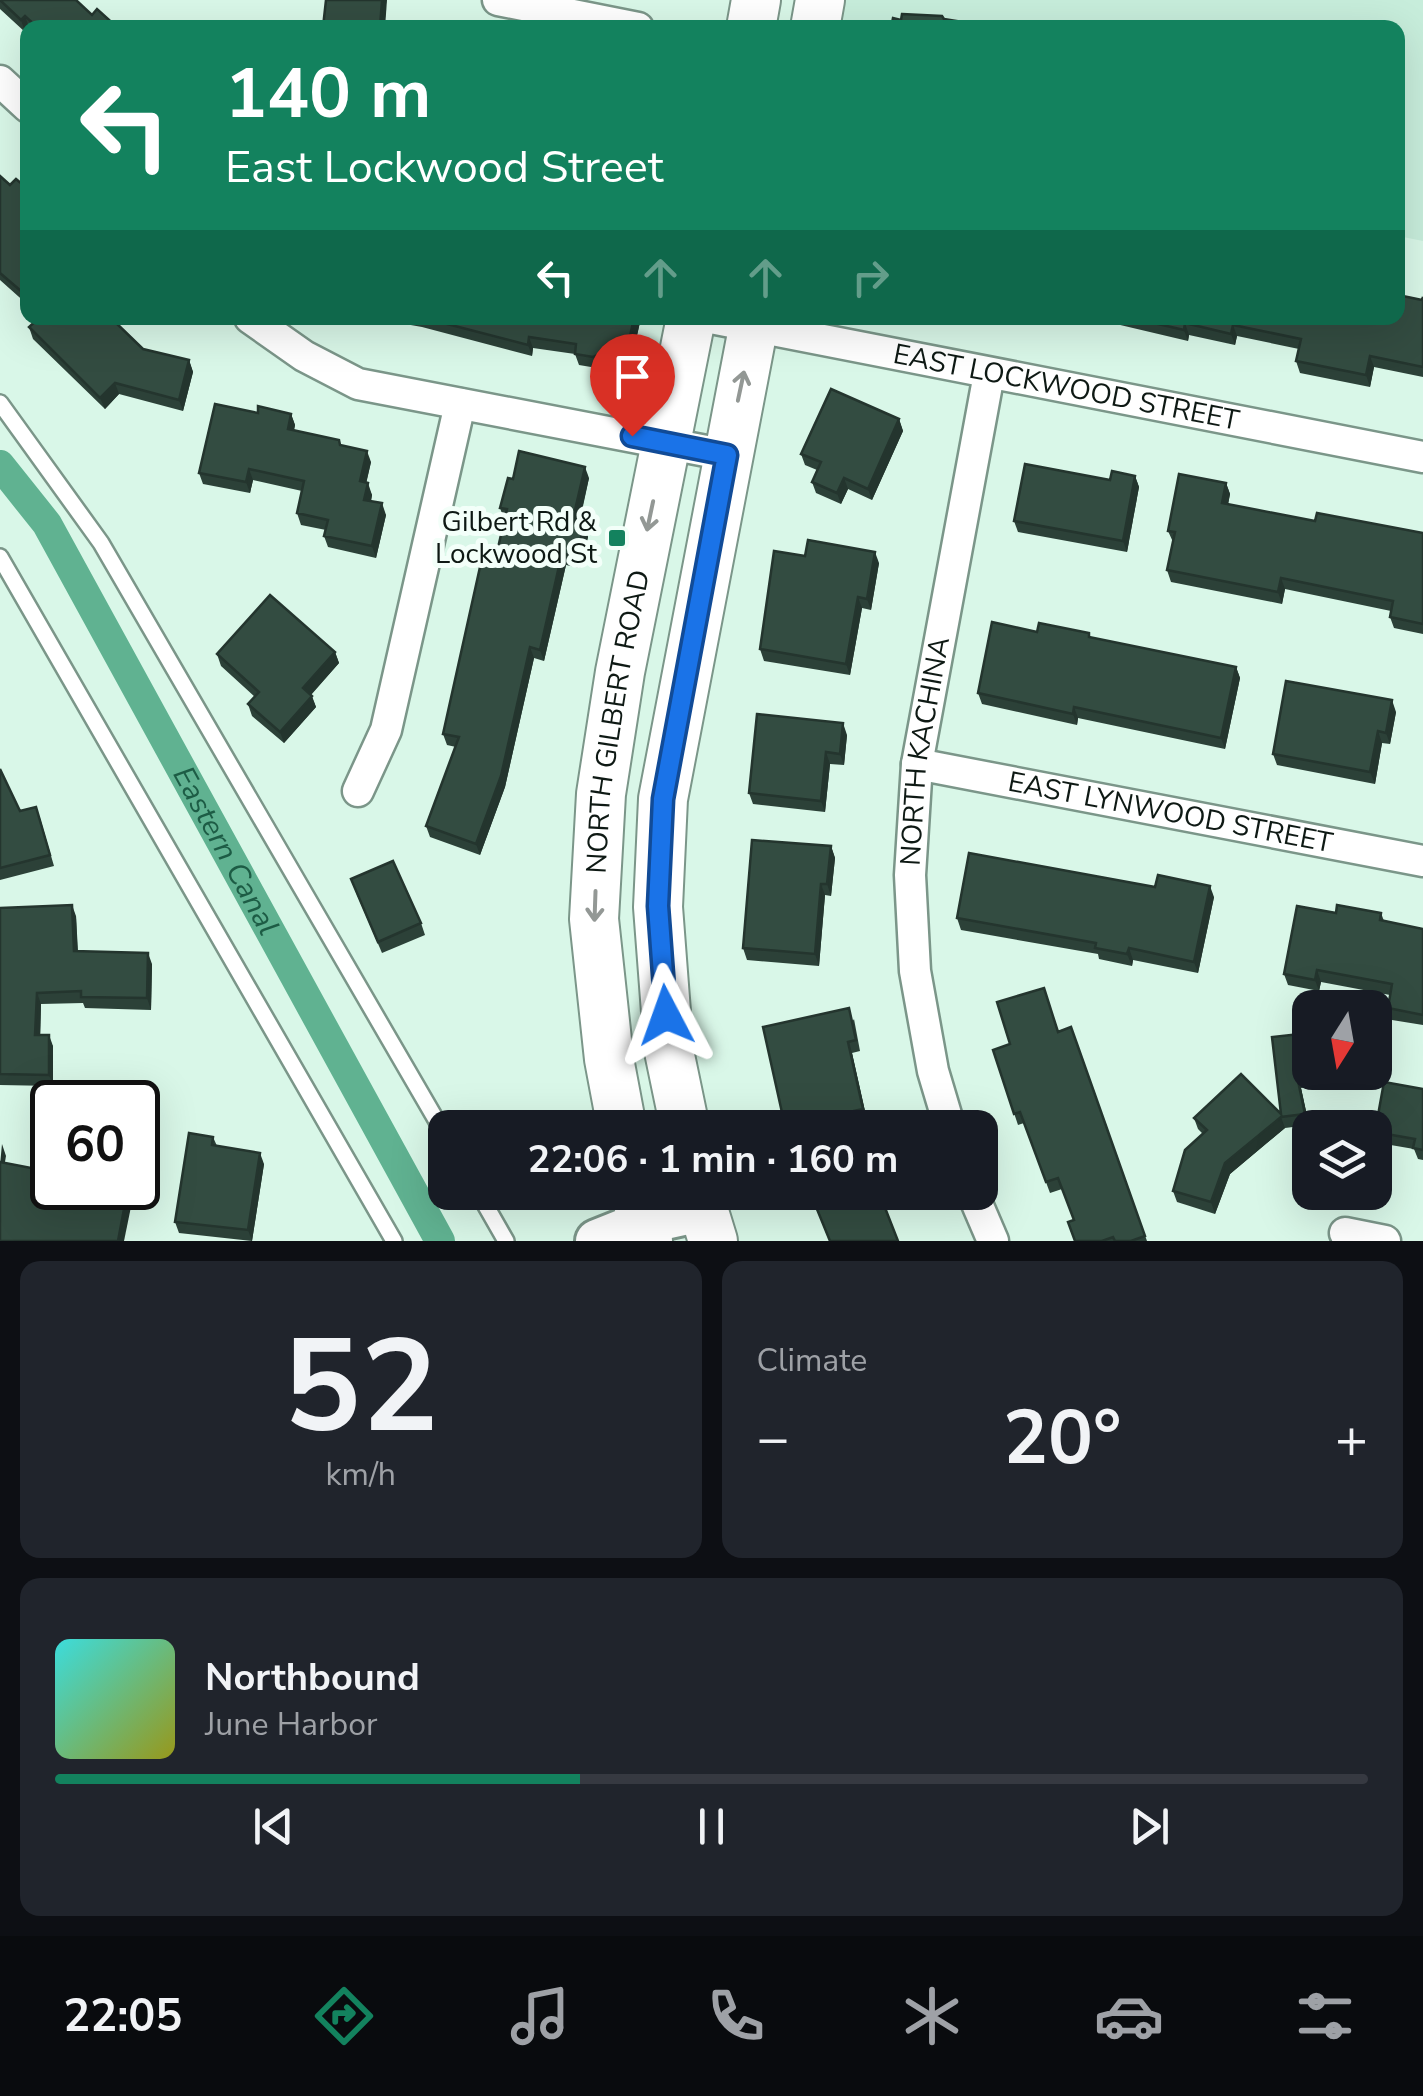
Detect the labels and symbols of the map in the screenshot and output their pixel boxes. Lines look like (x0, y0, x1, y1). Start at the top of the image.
pin (590, 334, 675, 437)
street label: EAST LOCKWOOD STREET (890, 335, 1243, 440)
one-way arrow (733, 371, 751, 403)
one-way arrow (640, 499, 659, 531)
place label: Gilbert Rd & Lockwood St (435, 503, 598, 573)
marker: Gilbert Rd & Lockwood St (606, 527, 628, 549)
street label: NORTH GILBERT ROAD (578, 566, 659, 875)
street label: NORTH KACHINA (892, 634, 959, 867)
water label: Eastern Canal (163, 759, 289, 942)
street label: EAST LYNWOOD STREET (1005, 763, 1336, 862)
one-way arrow (585, 890, 604, 922)
position arrow (614, 963, 718, 1067)
north arrow (1292, 990, 1392, 1090)
speed limit sign: 60 (30, 1080, 160, 1210)

